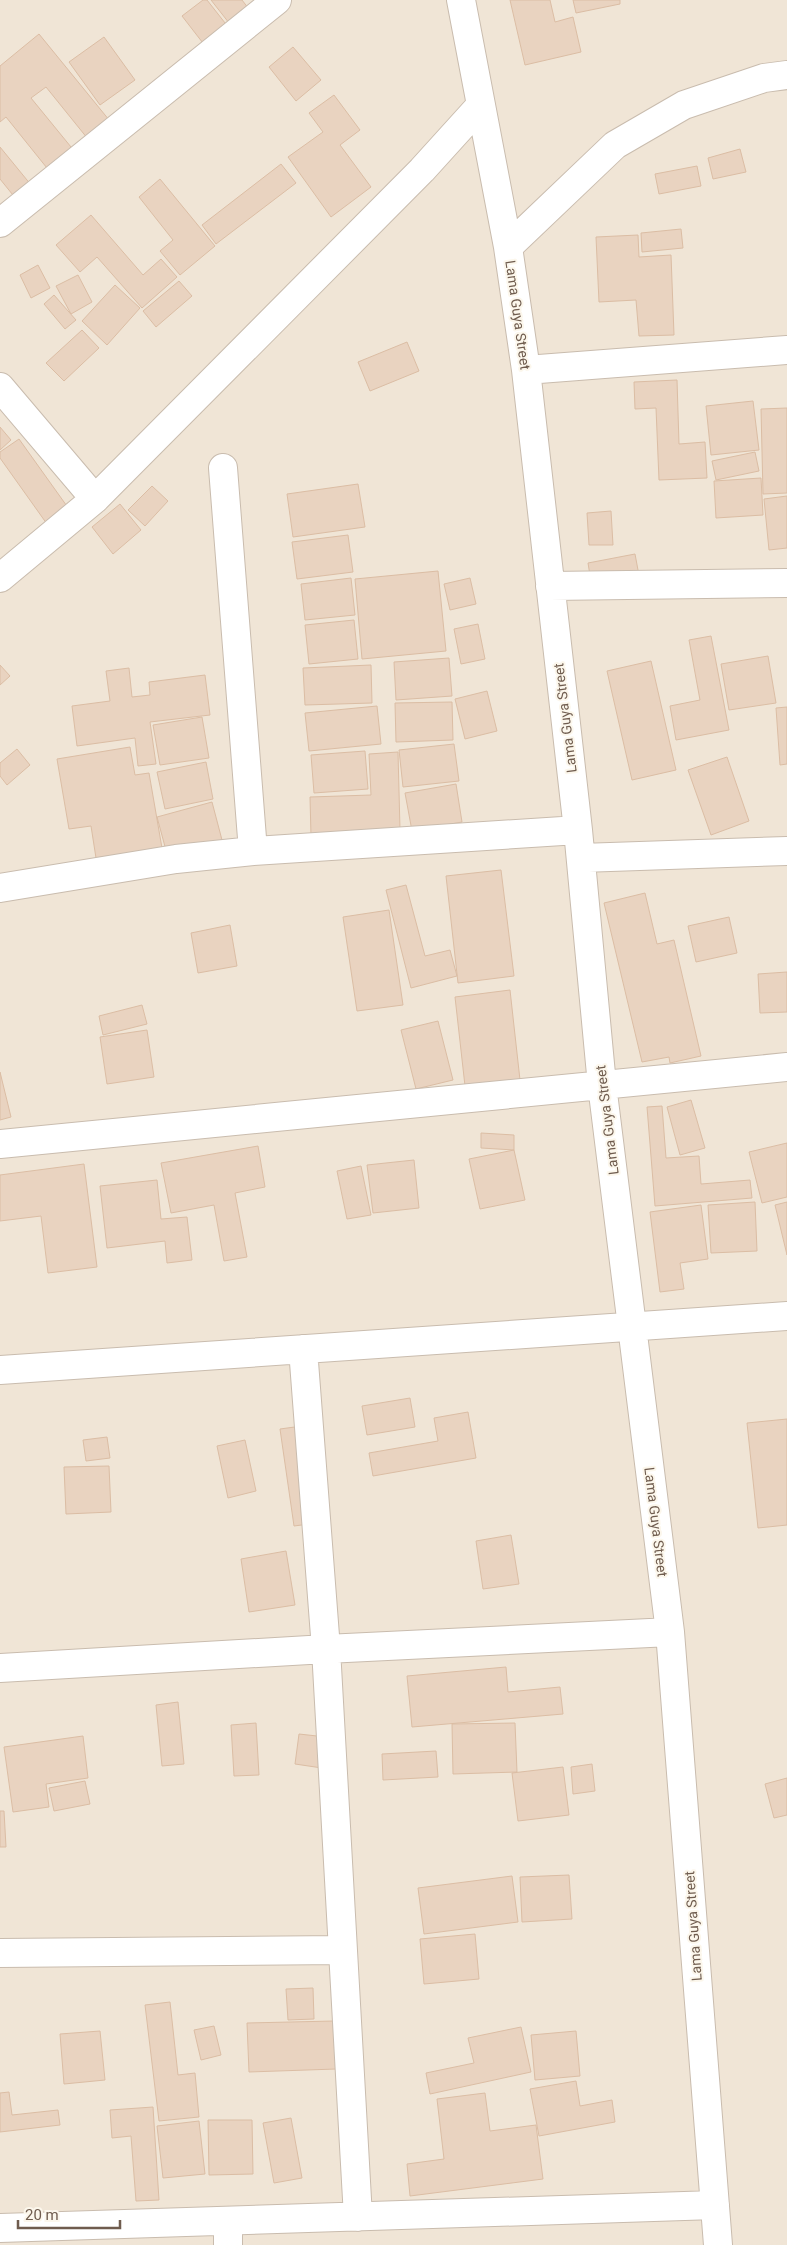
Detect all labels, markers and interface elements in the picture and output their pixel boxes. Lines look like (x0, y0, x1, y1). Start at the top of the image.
street label: Lama Guya Street (502, 259, 534, 371)
street label: Lama Guya Street (550, 662, 580, 774)
street label: Lama Guya Street (592, 1064, 622, 1176)
street label: Lama Guya Street (641, 1466, 671, 1578)
street label: Lama Guya Street (681, 1870, 705, 1982)
scale bar (18, 2198, 120, 2230)
text: 20 m (25, 2206, 59, 2224)

